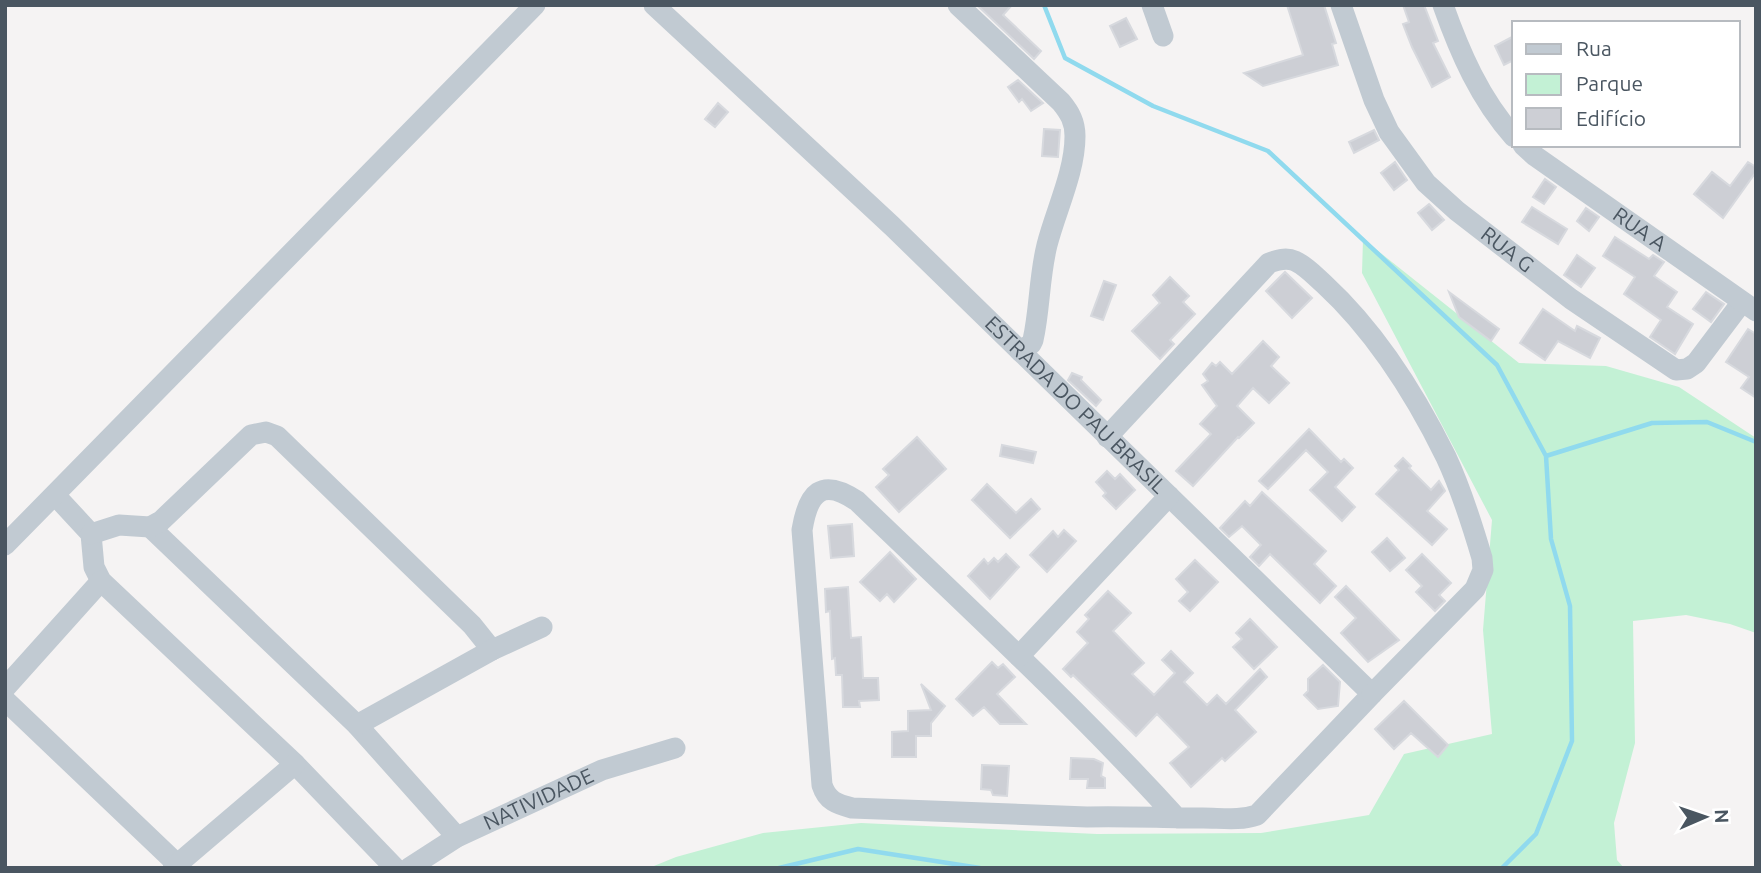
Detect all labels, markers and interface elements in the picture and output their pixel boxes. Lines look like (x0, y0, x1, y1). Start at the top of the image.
legend (1512, 21, 1740, 147)
text: Rua (1576, 36, 1612, 60)
text: Parque (1576, 71, 1643, 95)
text: Edifício (1576, 106, 1646, 130)
street label: RUA A (1609, 202, 1672, 256)
street label: RUA G (1477, 221, 1539, 277)
street label: ESTRADA DO PAU BRASIL (981, 311, 1172, 498)
street label: NATIVIDADE (479, 763, 597, 834)
north arrow (1670, 782, 1740, 852)
text: N (1711, 809, 1733, 824)

